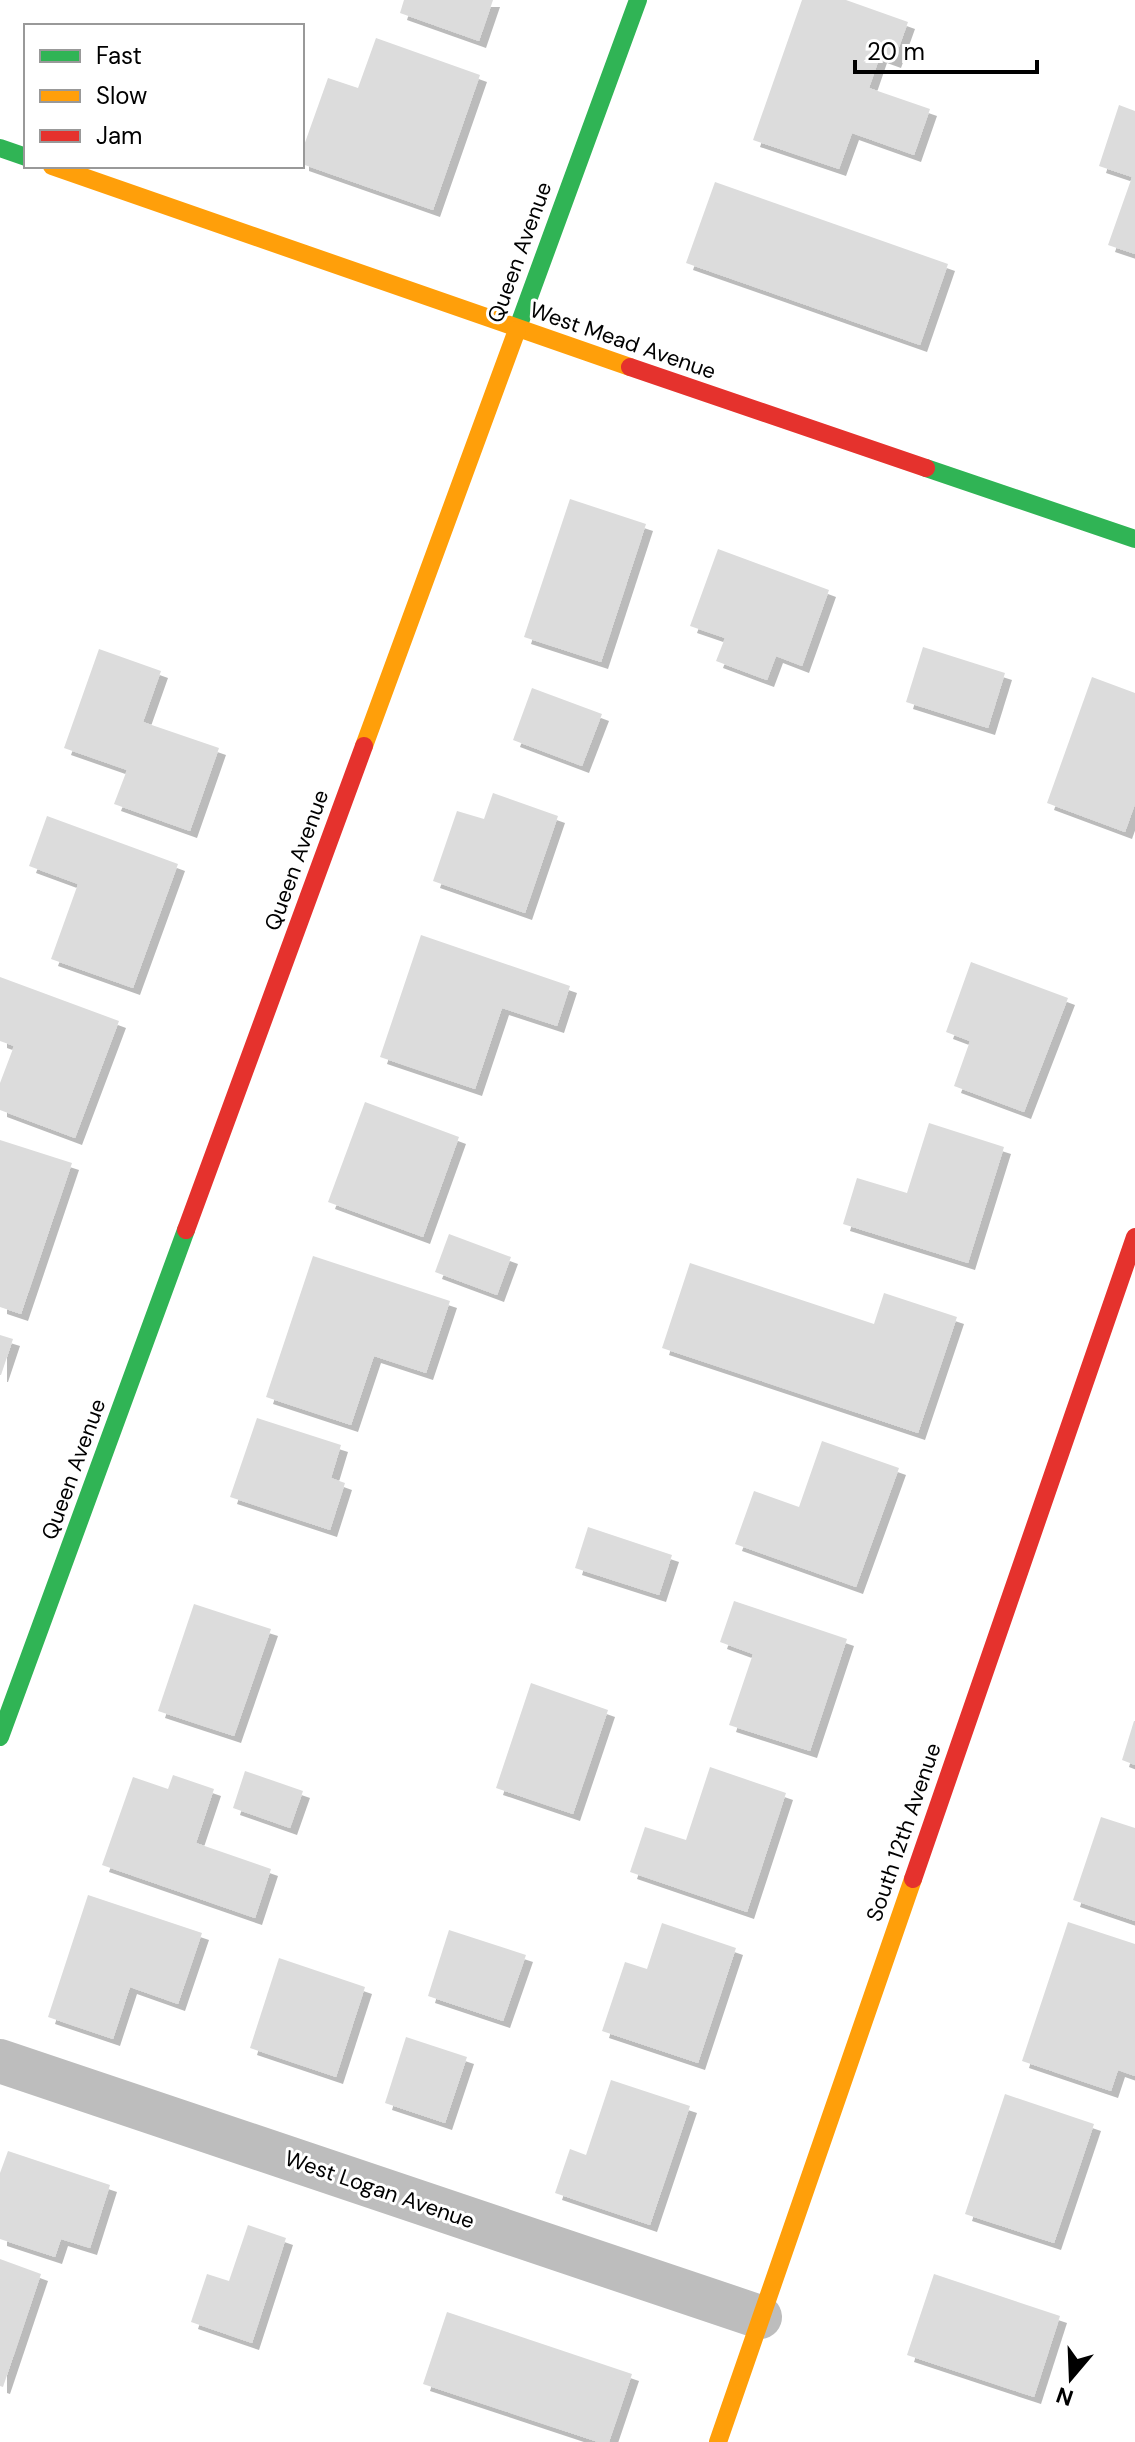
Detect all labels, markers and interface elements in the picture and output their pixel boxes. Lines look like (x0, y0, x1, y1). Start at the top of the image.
legend (24, 24, 304, 168)
scale bar (855, 24, 1037, 74)
text: 20 m (867, 36, 925, 67)
text: Fast (96, 40, 142, 71)
text: Slow (96, 80, 147, 111)
text: Jam (96, 120, 142, 151)
street label: Queen Avenue (481, 178, 558, 327)
street label: West Mead Avenue (526, 295, 720, 386)
street label: Queen Avenue (258, 786, 335, 935)
street label: Queen Avenue (35, 1395, 112, 1544)
street label: South 12th Avenue (859, 1739, 948, 1925)
street label: West Logan Avenue (281, 2143, 479, 2236)
north arrow (1031, 2338, 1111, 2418)
text: N (1052, 2380, 1077, 2413)

